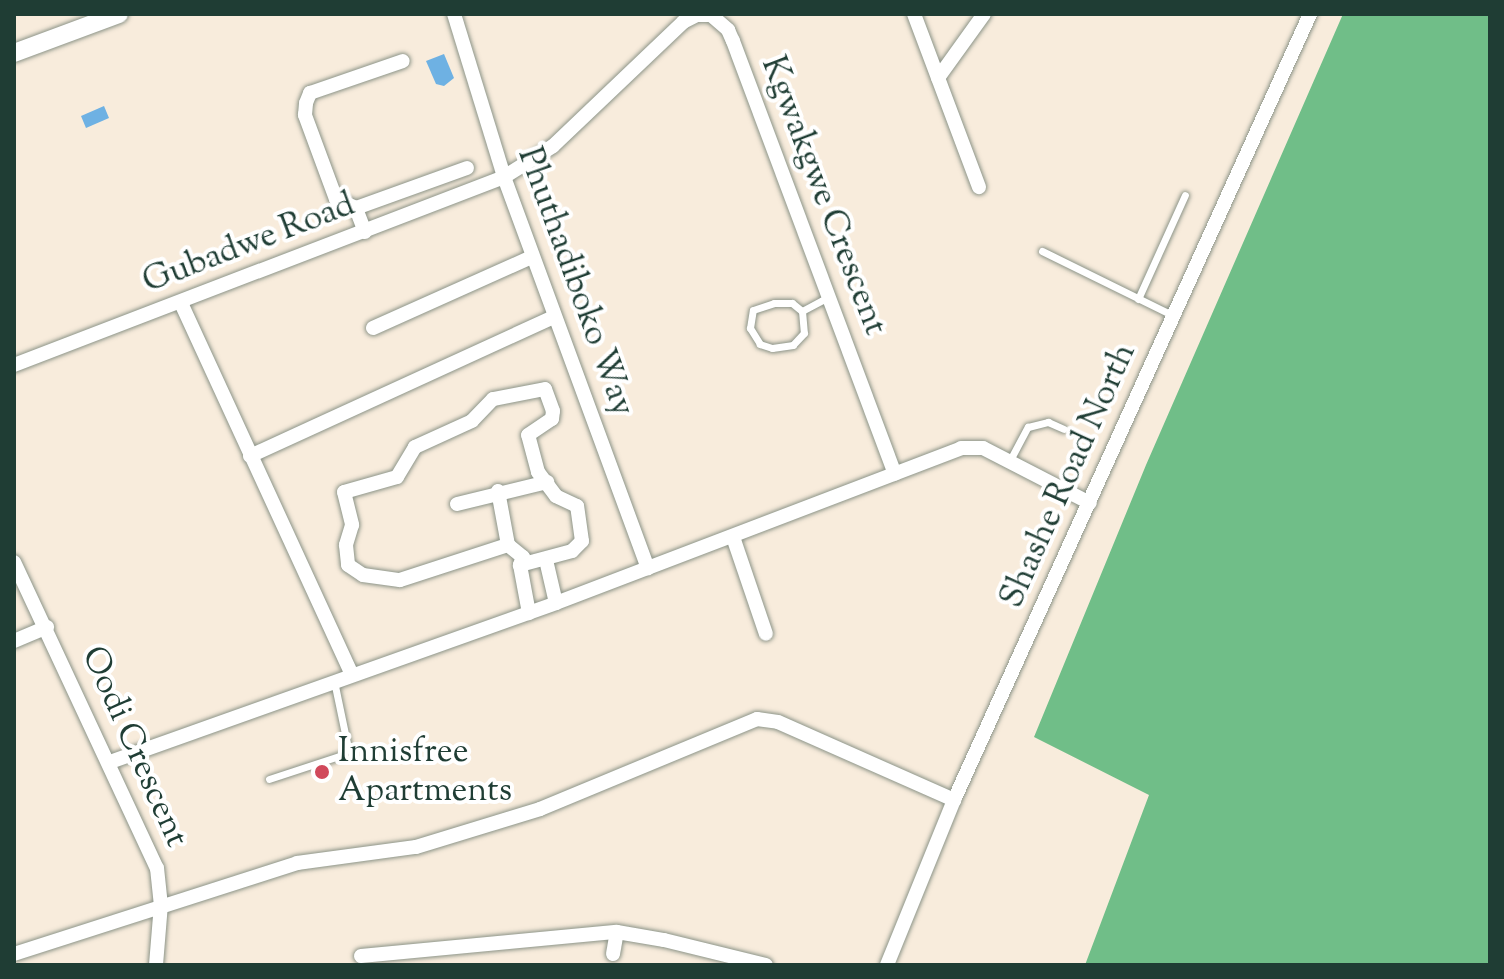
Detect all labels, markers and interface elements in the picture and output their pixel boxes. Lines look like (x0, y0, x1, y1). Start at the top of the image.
street label: Kgwakgwe Crescent (751, 51, 895, 341)
street label: Phuthadiboko Way (508, 142, 642, 422)
street label: Gubadwe Road (137, 185, 361, 303)
street label: Shashe Road North (992, 337, 1146, 615)
street label: Oodi Crescent (72, 640, 196, 854)
place label: Innisfree Apartments (338, 732, 512, 812)
marker: Innisfree Apartments (313, 763, 331, 781)

